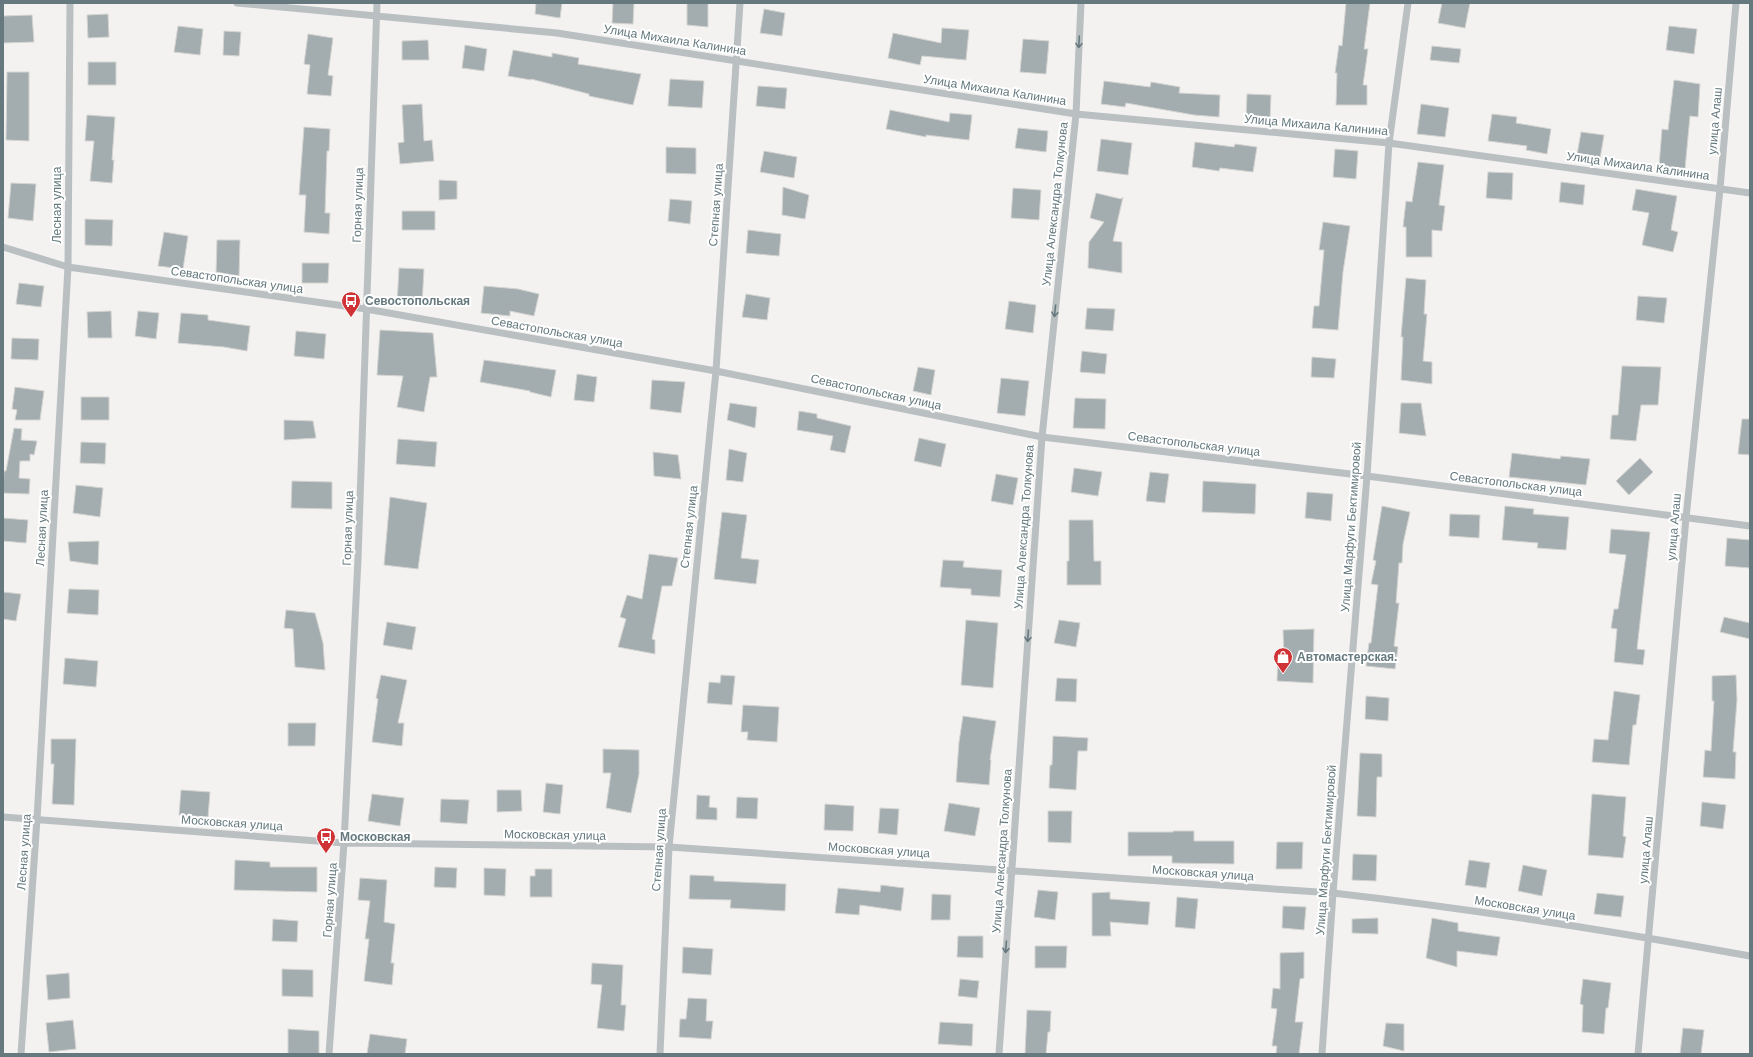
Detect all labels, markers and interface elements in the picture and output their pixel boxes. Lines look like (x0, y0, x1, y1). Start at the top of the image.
street label: Улица Михаила Калинина (603, 22, 748, 58)
one-way arrow (1075, 35, 1083, 48)
street label: Улица Михаила Калинина (923, 72, 1068, 108)
street label: улица Алаш (1705, 87, 1725, 155)
street label: Улица Михаила Калинина (1243, 112, 1389, 138)
street label: Улица Александра Толкунова (1039, 121, 1071, 287)
street label: Улица Михаила Калинина (1566, 149, 1711, 183)
street label: Степная улица (706, 163, 726, 247)
street label: Лесная улица (50, 166, 64, 243)
street label: Горная улица (350, 167, 366, 243)
street label: Севастопольская улица (170, 264, 304, 296)
bus stop icon: Севостопольская (340, 290, 362, 318)
place label: Севостопольская (365, 294, 470, 308)
one-way arrow (1051, 304, 1059, 317)
street label: Севастопольская улица (490, 314, 624, 351)
street label: Севастопольская улица (809, 371, 943, 413)
street label: Севастопольская улица (1127, 429, 1261, 459)
street label: Улица Марфуги Бектимировой (1338, 441, 1364, 613)
street label: Улица Александра Толкунова (1011, 444, 1037, 610)
street label: Севастопольская улица (1449, 469, 1583, 499)
street label: Степная улица (678, 485, 700, 569)
street label: Лесная улица (33, 489, 51, 567)
street label: Горная улица (340, 490, 356, 566)
street label: улица Алаш (1664, 493, 1684, 561)
one-way arrow (1024, 629, 1031, 642)
shop icon: Автомастерская. (1272, 646, 1294, 674)
place label: Автомастерская. (1297, 650, 1397, 664)
street label: Улица Марфуги Бектимировой (1313, 764, 1339, 936)
street label: Улица Александра Толкунова (989, 768, 1015, 934)
street label: Степная улица (649, 808, 669, 892)
street label: Московская улица (181, 812, 284, 834)
street label: Лесная улица (14, 813, 34, 891)
street label: улица Алаш (1636, 816, 1656, 884)
bus stop icon: Московская (315, 826, 337, 854)
street label: Московская улица (504, 827, 606, 843)
place label: Московская (340, 830, 410, 844)
street label: Московская улица (828, 839, 931, 861)
street label: Горная улица (320, 862, 340, 938)
street label: Московская улица (1152, 862, 1255, 884)
street label: Московская улица (1473, 893, 1577, 923)
one-way arrow (1003, 940, 1010, 953)

